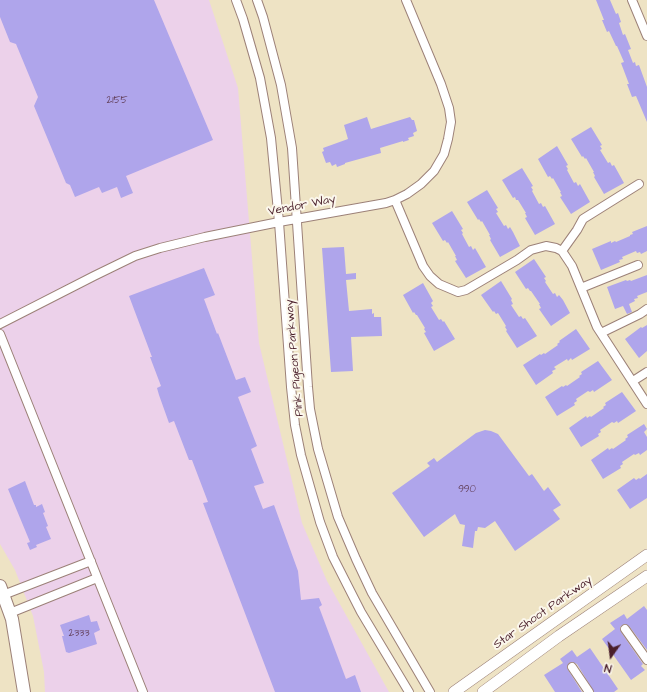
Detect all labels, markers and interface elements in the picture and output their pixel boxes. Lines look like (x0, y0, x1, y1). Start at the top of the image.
house number: 2155 (106, 95, 128, 107)
street label: Vendor Way (267, 192, 337, 220)
street label: Pink Pigeon Parkway (283, 299, 307, 417)
house number: 990 (458, 484, 476, 496)
street label: Star Shoot Parkway (491, 574, 595, 652)
house number: 2333 (69, 628, 89, 640)
north arrow (591, 636, 631, 676)
text: N (603, 660, 613, 676)

